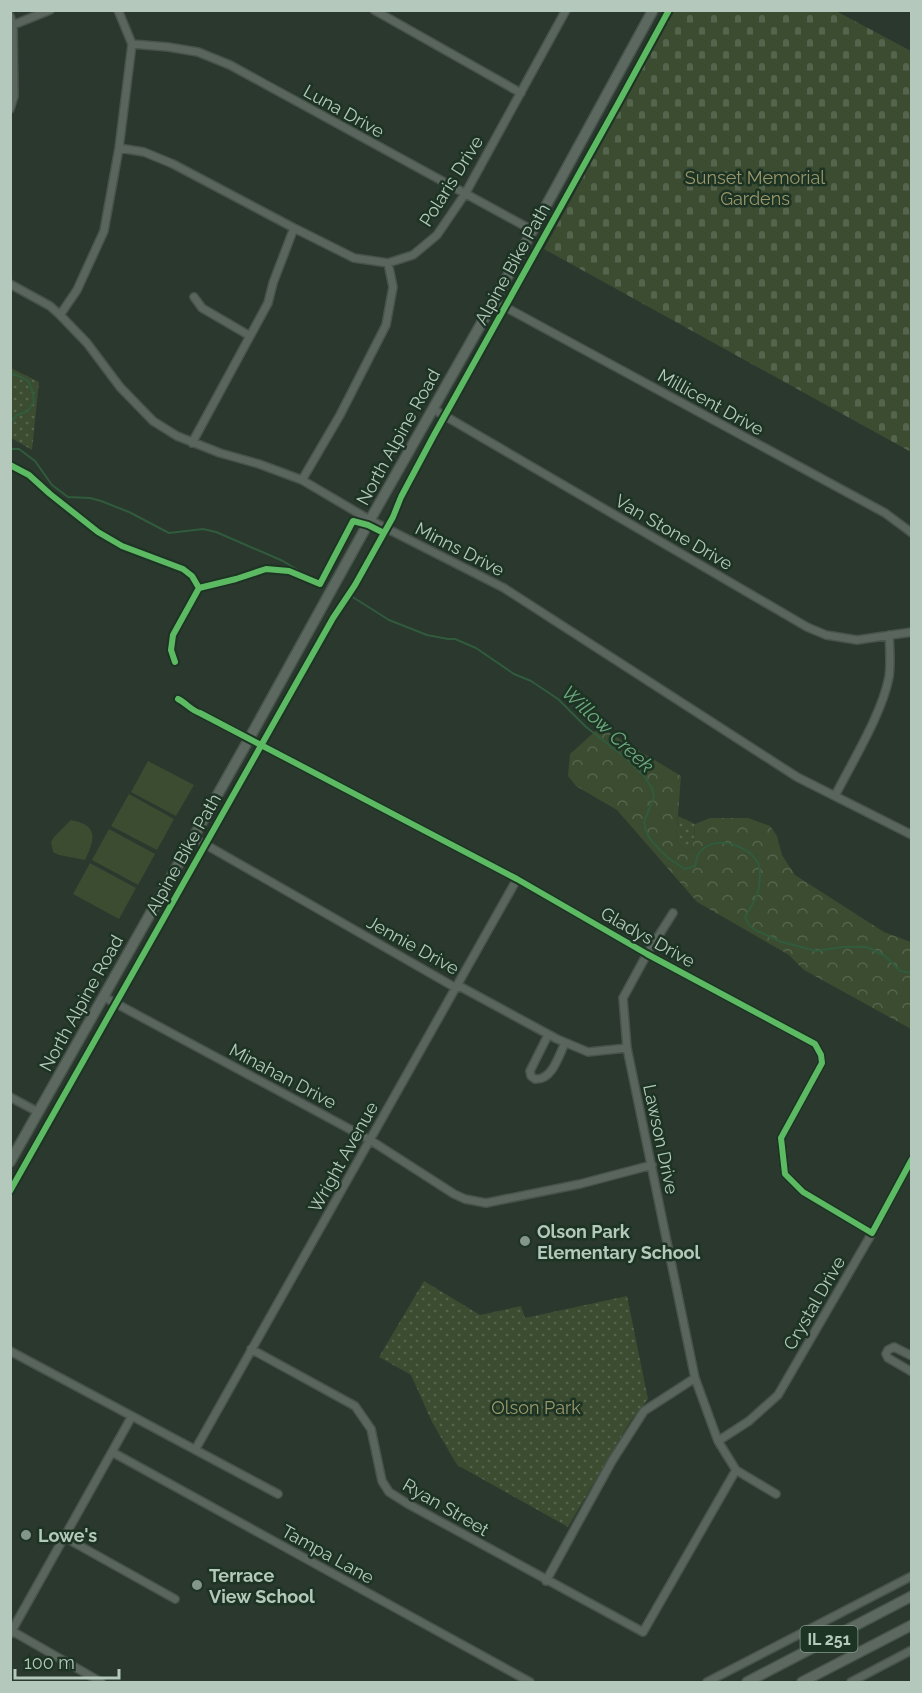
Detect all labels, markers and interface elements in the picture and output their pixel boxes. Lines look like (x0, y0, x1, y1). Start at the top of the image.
street label: Luna Drive (300, 80, 388, 142)
street label: Polaris Drive (415, 131, 487, 230)
park label: Sunset Memorial Gardens (685, 167, 825, 209)
street label: Alpine Bike Path (470, 200, 554, 328)
street label: Millicent Drive (654, 364, 768, 440)
street label: North Alpine Road (352, 365, 444, 509)
street label: Van Stone Drive (612, 490, 737, 574)
street label: Minns Drive (412, 518, 508, 581)
water label: Willow Creek (557, 680, 659, 778)
street label: Alpine Bike Path (141, 790, 225, 918)
street label: Gladys Drive (597, 902, 699, 972)
street label: Jennie Drive (363, 911, 463, 979)
street label: North Alpine Road (35, 931, 127, 1075)
street label: Minahan Drive (226, 1039, 341, 1113)
street label: Lawson Drive (639, 1082, 683, 1196)
street label: Wright Avenue (304, 1098, 382, 1216)
place label: Olson Park Elementary School (537, 1221, 701, 1263)
marker: Olson Park Elementary School (518, 1234, 532, 1248)
street label: Crystal Drive (779, 1252, 849, 1354)
park label: Olson Park (491, 1397, 581, 1418)
street label: Ryan Street (399, 1474, 493, 1540)
street label: Tampa Lane (278, 1520, 378, 1588)
place label: Lowe's (38, 1525, 97, 1546)
marker: Lowe's (19, 1528, 33, 1542)
place label: Terrace View School (209, 1565, 315, 1607)
marker: Terrace View School (190, 1578, 204, 1592)
road number: IL 251 (800, 1626, 858, 1652)
scale bar (15, 1642, 118, 1680)
text: 100 m (24, 1652, 75, 1673)

